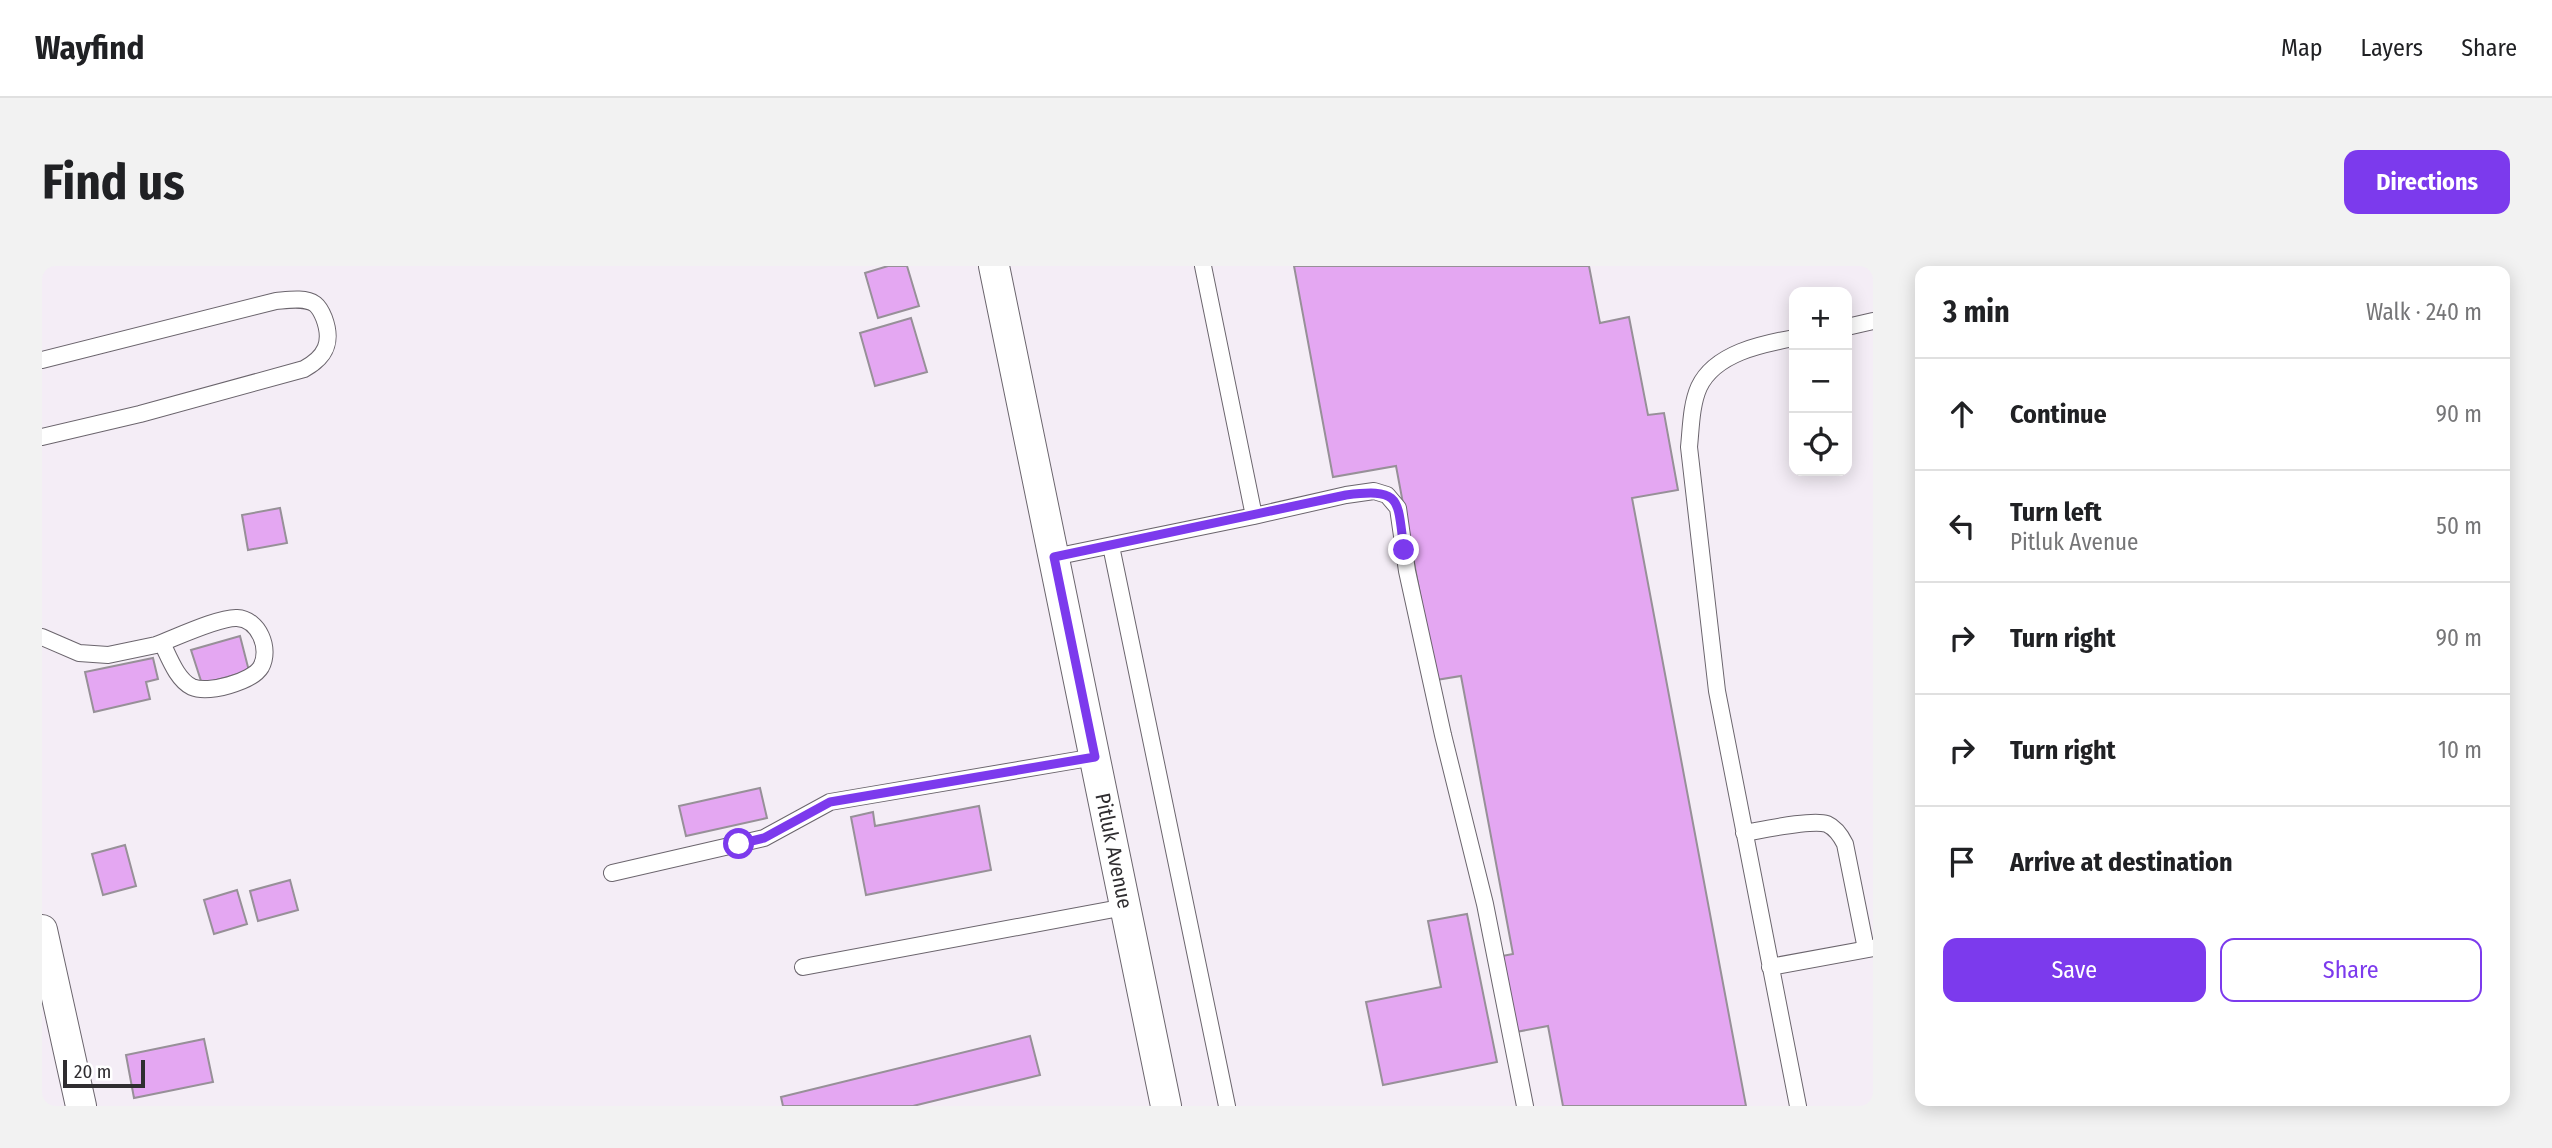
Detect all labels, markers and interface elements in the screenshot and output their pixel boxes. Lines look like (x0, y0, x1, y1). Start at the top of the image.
text: Wayfind (35, 28, 144, 68)
text: Map (2281, 34, 2323, 62)
text: Layers (2361, 34, 2423, 62)
text: Share (2461, 34, 2517, 62)
button: Directions (2344, 150, 2510, 214)
text: Find us (42, 153, 185, 212)
map controls (1789, 287, 1852, 476)
button: + (1789, 287, 1852, 350)
text: 3 min (1943, 294, 2010, 330)
text: Walk · 240 m (2366, 298, 2482, 326)
button: − (1789, 350, 1852, 413)
icon: ahead (1943, 395, 1981, 433)
text: Continue (2010, 399, 2107, 430)
text: 90 m (2436, 400, 2482, 428)
button: locate (1789, 413, 1852, 476)
text: Turn left (2010, 497, 2102, 528)
icon: left (1943, 507, 1981, 545)
text: 50 m (2436, 512, 2482, 540)
text: Pitluk Avenue (2010, 528, 2138, 556)
route end (1388, 534, 1419, 565)
icon: right (1943, 619, 1981, 657)
text: Turn right (2010, 623, 2116, 654)
text: 90 m (2436, 624, 2482, 652)
icon: right (1943, 731, 1981, 769)
text: Turn right (2010, 735, 2116, 766)
text: 10 m (2438, 736, 2482, 764)
street label: Pitluk Avenue (1089, 791, 1138, 911)
route start (723, 828, 754, 859)
icon: arrive (1943, 843, 1981, 881)
text: Arrive at destination (2010, 847, 2233, 878)
button: Save (1943, 938, 2206, 1002)
button: Share (2220, 938, 2482, 1002)
scale bar (63, 1057, 145, 1089)
text: 20 m (74, 1060, 111, 1083)

